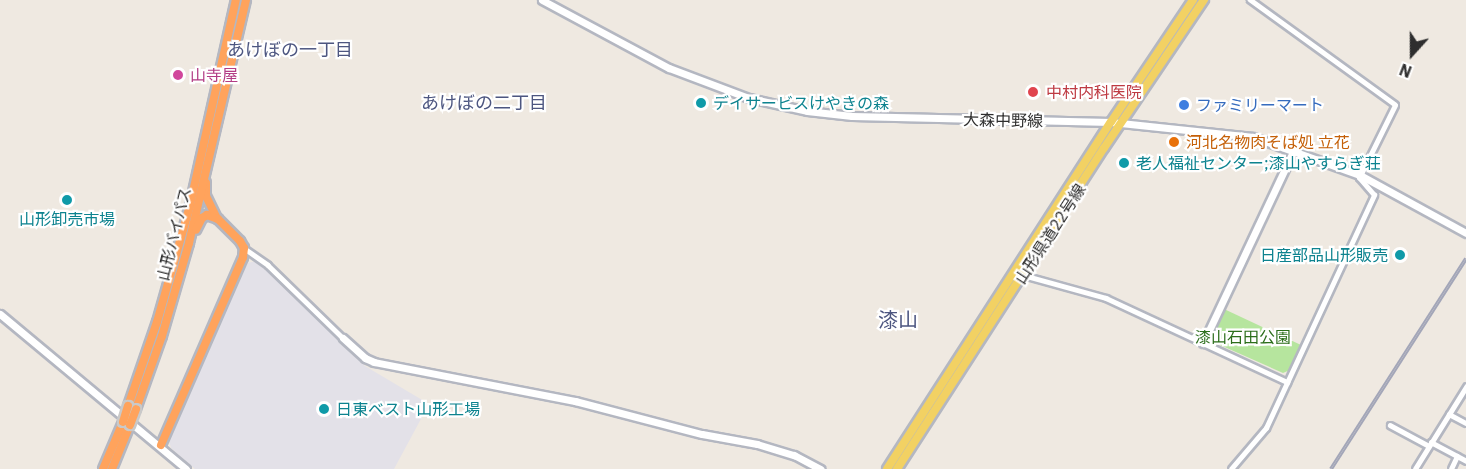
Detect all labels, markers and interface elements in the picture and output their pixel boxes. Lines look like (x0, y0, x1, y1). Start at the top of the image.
north arrow (1382, 24, 1442, 84)
district label: あけぼの一丁目 (227, 39, 353, 61)
text: N (1397, 59, 1415, 82)
place label: 山寺屋 (190, 65, 238, 85)
marker: 山寺屋 (171, 68, 185, 82)
place label: 中村内科医院 (1046, 82, 1142, 102)
marker: 中村内科医院 (1024, 83, 1042, 101)
district label: あけぼの二丁目 (421, 92, 547, 114)
place label: デイサービスけやきの森 (713, 93, 889, 113)
place label: ファミリーマート (1196, 95, 1324, 115)
marker: デイサービスけやきの森 (694, 96, 708, 110)
marker: ファミリーマート (1177, 98, 1191, 112)
street label: 大森中野線 (963, 110, 1043, 130)
place label: 河北名物肉そば処 立花 (1186, 132, 1350, 152)
marker: 河北名物肉そば処 立花 (1167, 135, 1181, 149)
place label: 老人福祉センター;漆山やすらぎ荘 (1136, 153, 1381, 173)
marker: 老人福祉センター;漆山やすらぎ荘 (1117, 156, 1131, 170)
street label: 山形県道22号線 (1011, 180, 1089, 288)
street label: 山形バイパス (153, 185, 195, 283)
marker: 山形卸売市場 (60, 193, 74, 207)
place label: 山形卸売市場 (19, 209, 115, 229)
place label: 日産部品山形販売 (1260, 245, 1388, 265)
marker: 日産部品山形販売 (1393, 248, 1407, 262)
district label: 漆山 (878, 307, 918, 331)
park label: 漆山石田公園 (1195, 327, 1291, 347)
place label: 日東ベスト山形工場 (336, 399, 480, 419)
marker: 日東ベスト山形工場 (317, 402, 331, 416)

